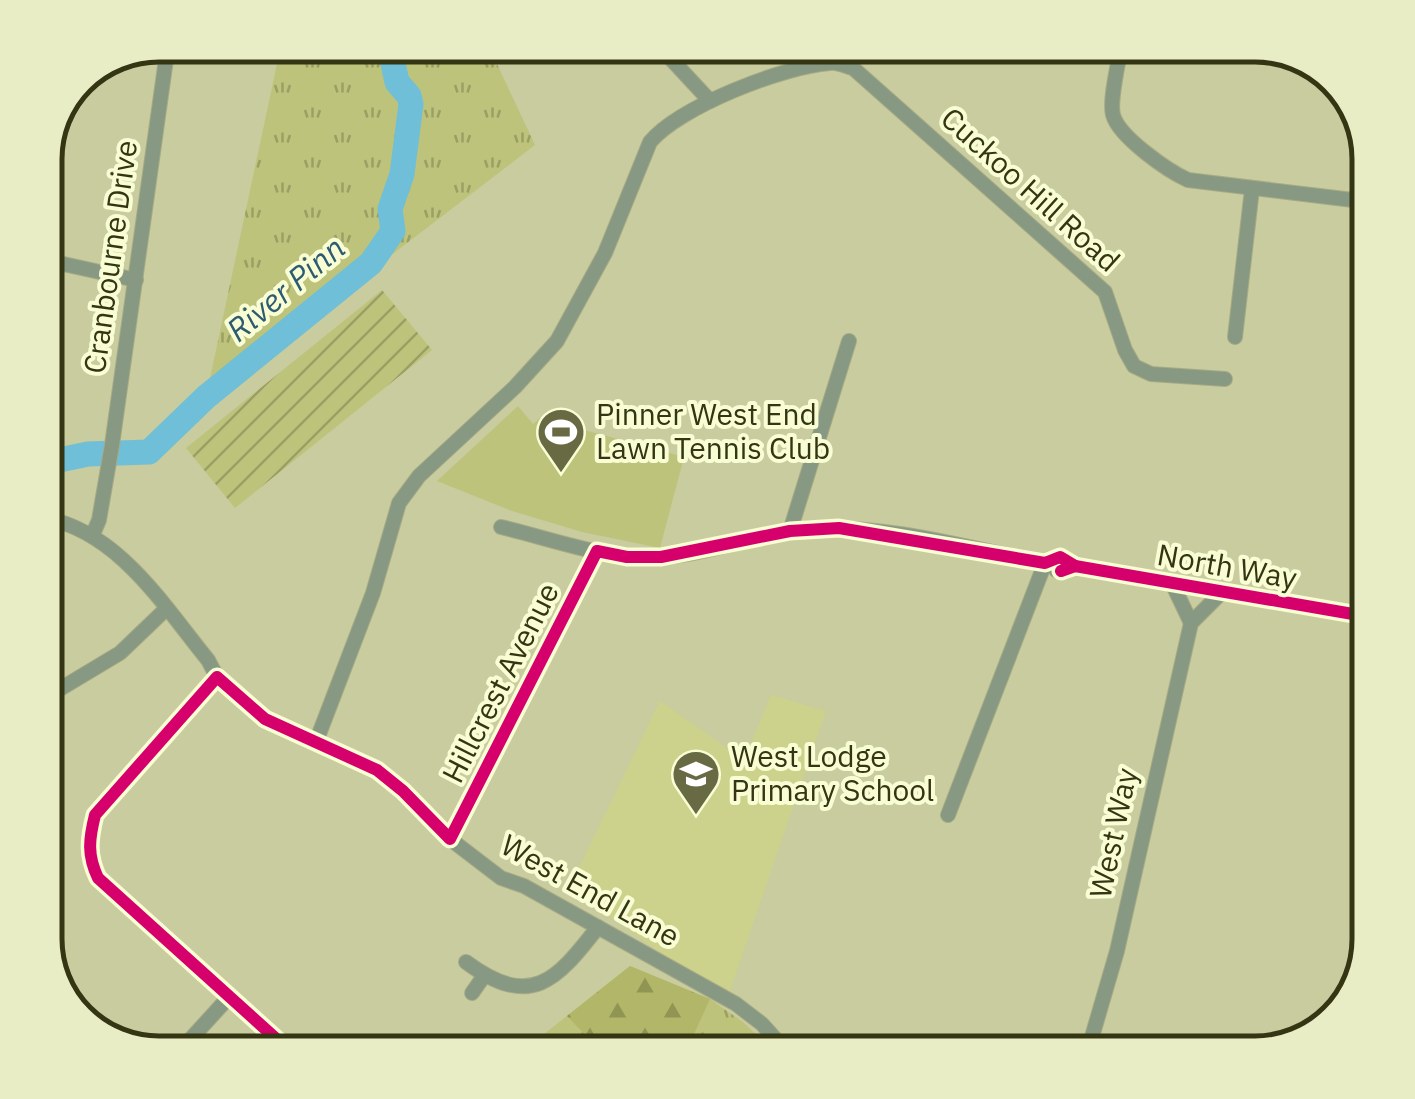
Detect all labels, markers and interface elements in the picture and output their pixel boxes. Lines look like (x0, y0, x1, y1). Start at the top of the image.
street label: Cuckoo Hill Road (933, 98, 1129, 280)
street label: Cranbourne Drive (74, 138, 145, 376)
water label: River Pinn (217, 226, 354, 350)
place label: Pinner West End Lawn Tennis Club (596, 394, 830, 467)
sports icon: Pinner West End Lawn Tennis Club (535, 406, 587, 474)
street label: North Way (1154, 534, 1300, 597)
street label: Hillcrest Avenue (432, 576, 567, 789)
place label: West Lodge Primary School (731, 736, 934, 809)
school or university icon: West Lodge Primary School (670, 748, 722, 816)
street label: West Way (1080, 764, 1145, 901)
street label: West End Lane (495, 825, 687, 955)

